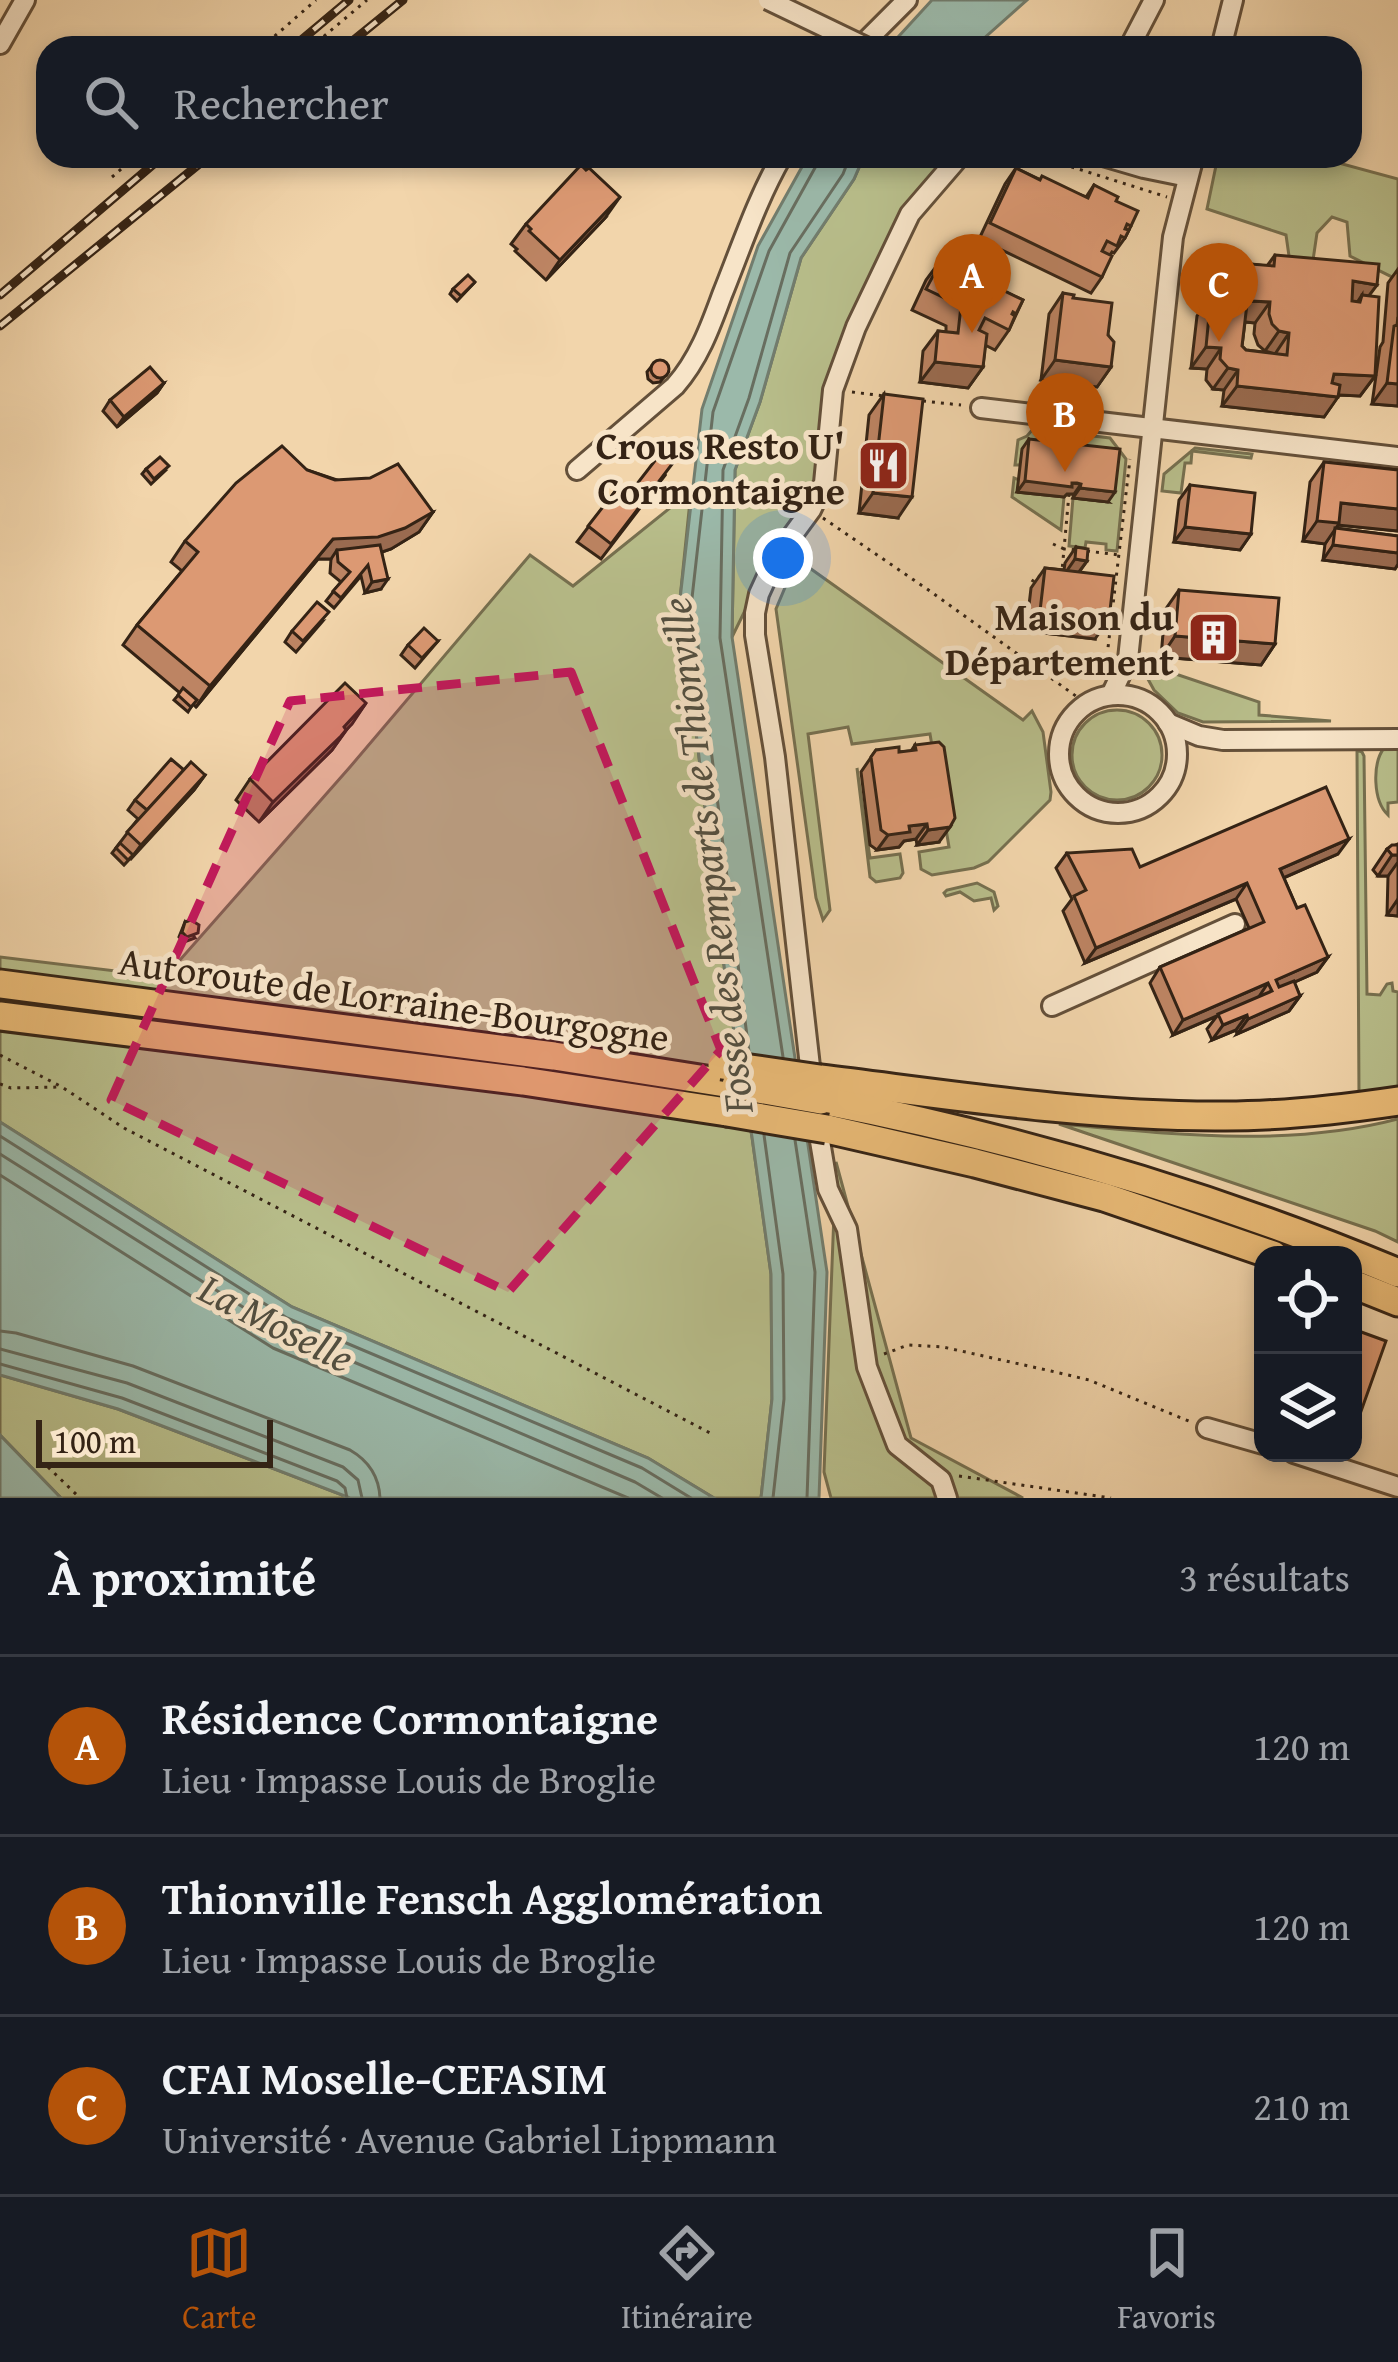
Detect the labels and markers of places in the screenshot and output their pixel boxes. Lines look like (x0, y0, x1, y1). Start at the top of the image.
pin: A (933, 234, 1011, 333)
pin: C (1180, 243, 1258, 342)
pin: B (1026, 373, 1104, 472)
place label: Crous Resto U' Cormontaigne (596, 416, 845, 518)
restaurant icon: Crous Resto U' Cormontaigne (856, 438, 912, 494)
place label: Maison du Département (945, 587, 1175, 689)
building icon: Maison du Département (1185, 609, 1241, 665)

